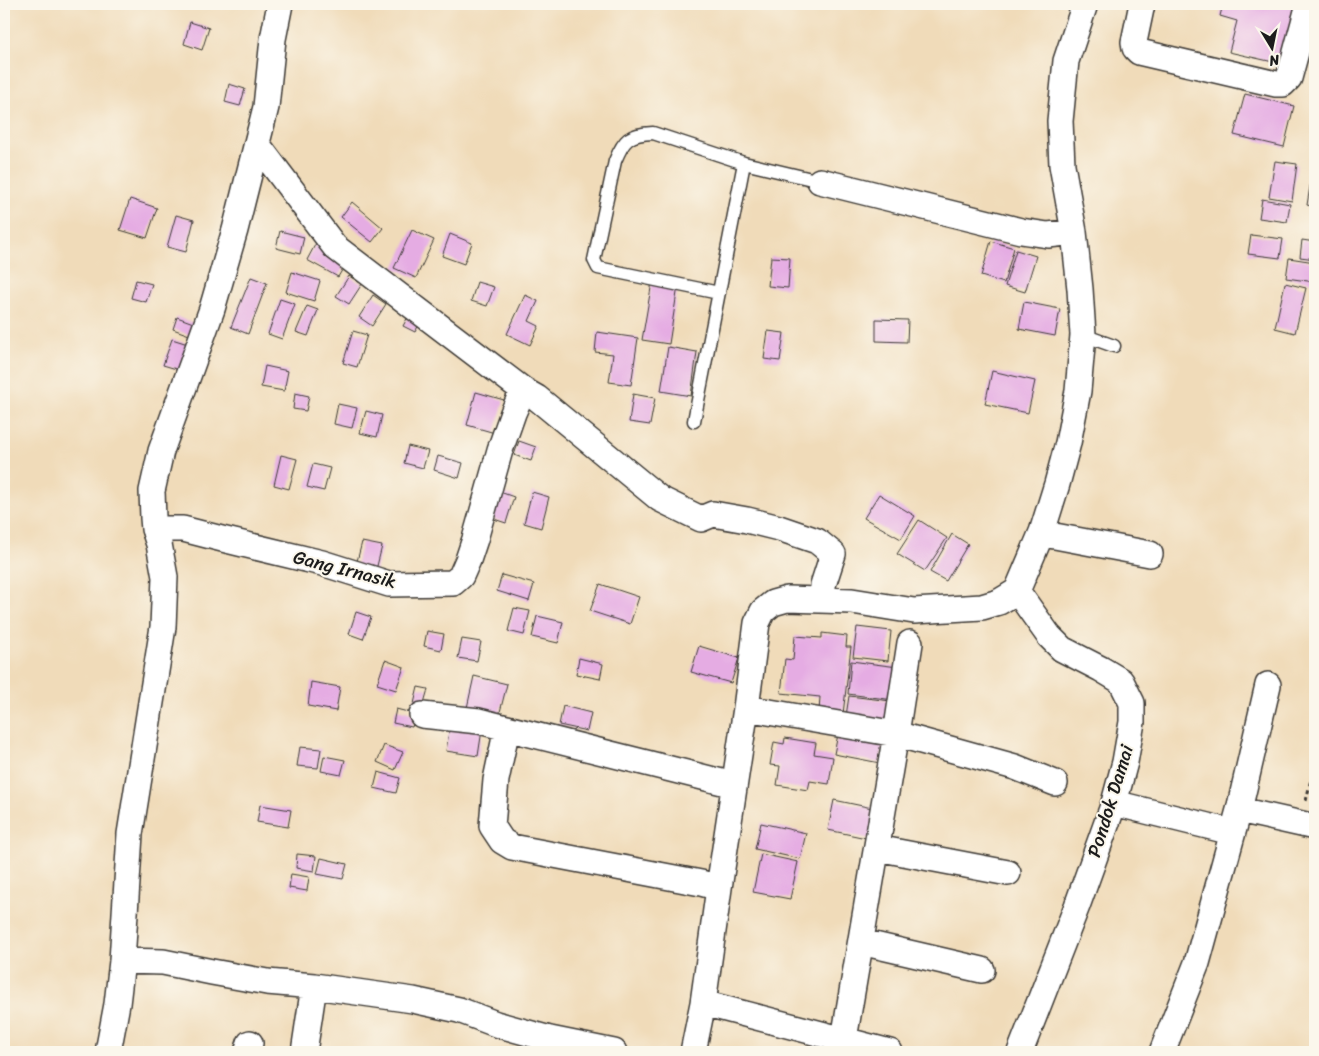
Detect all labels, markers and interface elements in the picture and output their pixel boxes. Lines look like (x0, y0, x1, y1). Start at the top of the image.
north arrow (1246, 22, 1296, 72)
text: N (1267, 47, 1282, 74)
street label: Gang Irnasik (290, 540, 400, 598)
street label: Pondok Damai (1077, 740, 1143, 861)

